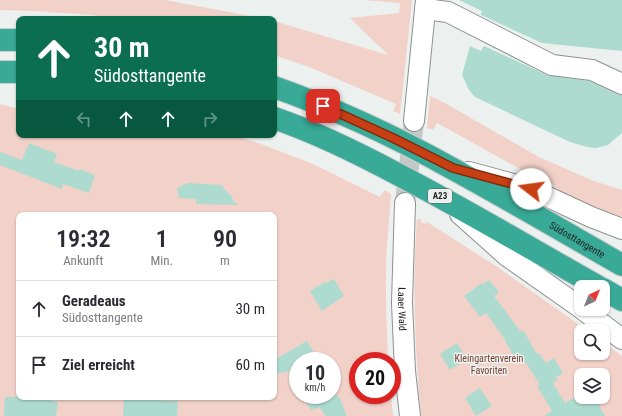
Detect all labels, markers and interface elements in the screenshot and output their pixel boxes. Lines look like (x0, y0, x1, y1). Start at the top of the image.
text: 30 m (94, 31, 150, 64)
icon: ahead (28, 32, 80, 84)
text: Südosttangente (94, 65, 206, 86)
pin (306, 89, 340, 123)
icon: arrive (312, 95, 334, 117)
icon: left (73, 108, 95, 130)
icon: ahead (115, 108, 137, 130)
icon: ahead (157, 108, 179, 130)
icon: right (199, 108, 221, 130)
position arrow (510, 168, 552, 210)
road number: A23 (428, 189, 452, 203)
street label: Südosttangente (547, 219, 607, 260)
text: 19:32 (56, 225, 111, 253)
text: 1 (156, 225, 168, 253)
text: 90 (213, 225, 237, 253)
text: Ankunft (63, 253, 103, 268)
text: Min. (150, 253, 173, 268)
text: m (220, 253, 230, 268)
north arrow (574, 280, 610, 316)
map controls (574, 280, 610, 404)
street label: Laaer Wald (396, 287, 408, 331)
text: Geradeaus (62, 292, 126, 310)
icon: ahead (28, 298, 50, 320)
text: 30 m (235, 300, 265, 318)
text: Südosttangente (62, 310, 143, 325)
button: search (574, 324, 610, 360)
speed limit sign: 20 (349, 352, 401, 404)
park label: Kleingartenverein Favoriten (455, 353, 524, 376)
icon: arrive (28, 354, 50, 376)
text: Ziel erreicht (62, 356, 135, 374)
text: 60 m (235, 356, 265, 374)
text: 10 (305, 361, 325, 385)
button: layers (574, 368, 610, 404)
text: km/h (305, 382, 325, 393)

